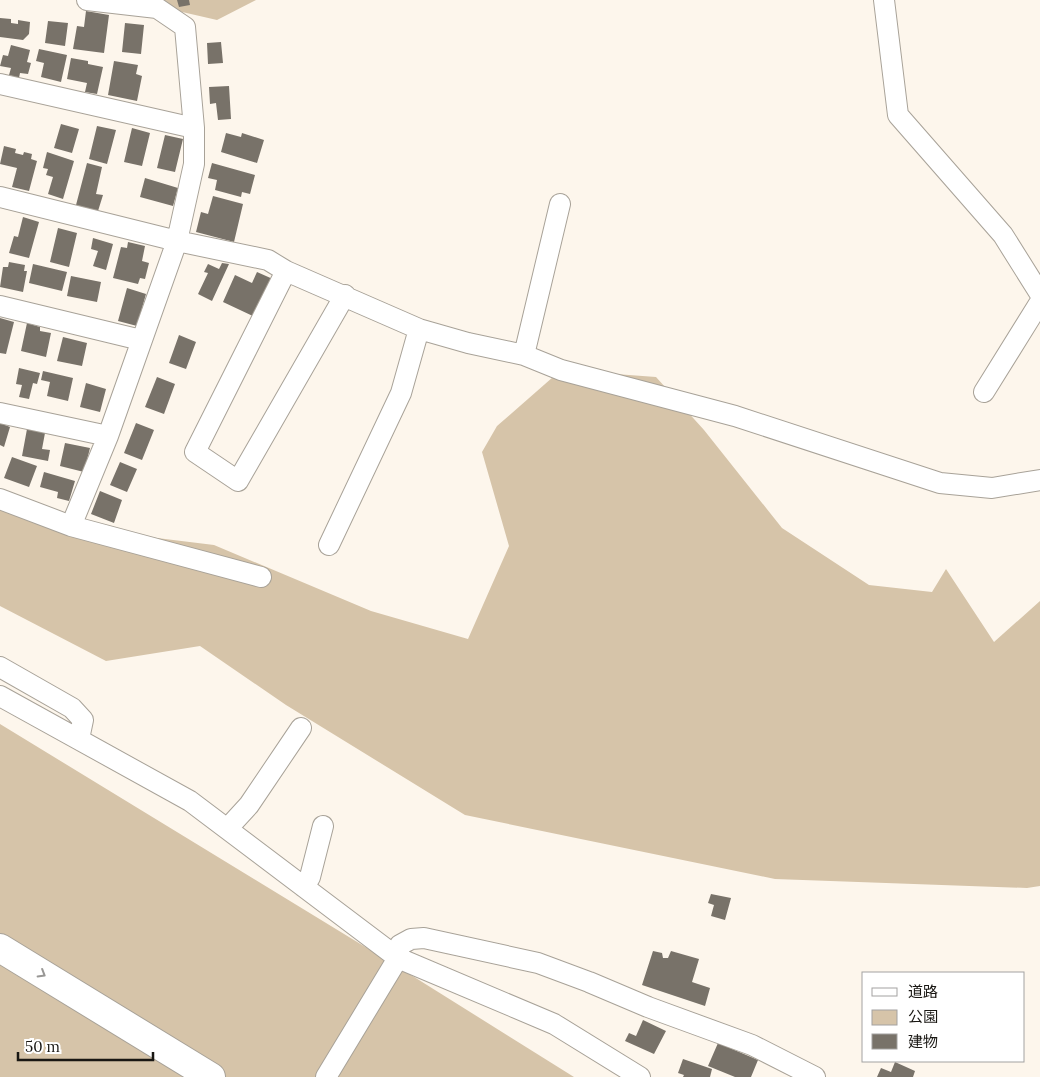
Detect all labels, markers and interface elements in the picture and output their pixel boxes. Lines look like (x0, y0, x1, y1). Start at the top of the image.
one-way arrow (36, 967, 45, 977)
legend (862, 972, 1025, 1062)
text: 道路 (908, 982, 938, 1001)
text: 公園 (908, 1007, 938, 1026)
scale bar (18, 1030, 152, 1062)
text: 建物 (908, 1032, 938, 1051)
text: 50 m (25, 1037, 60, 1056)

